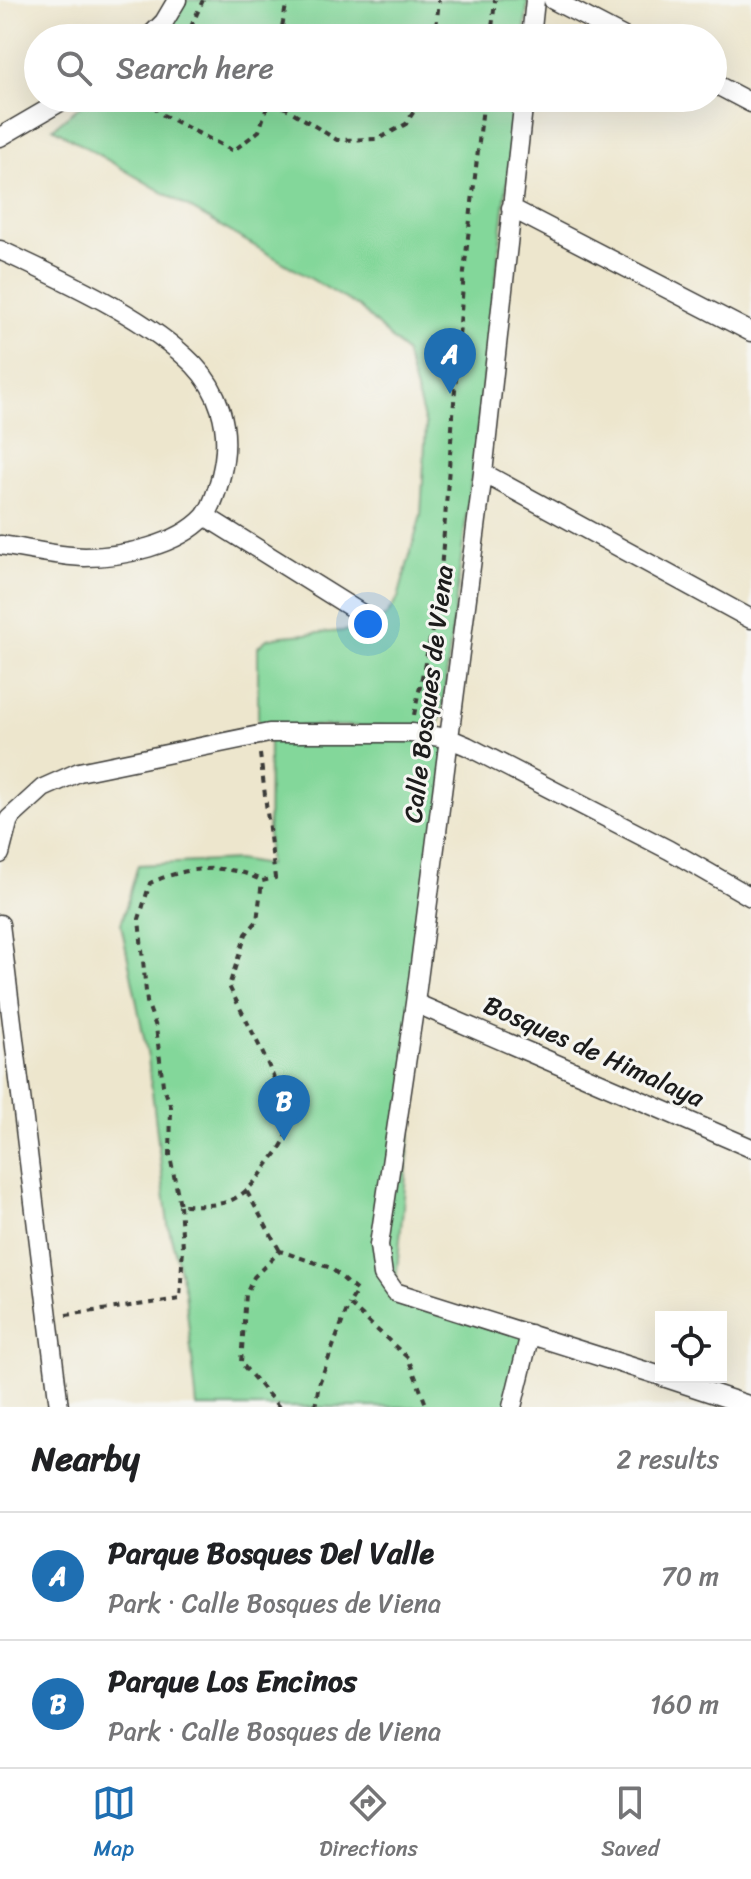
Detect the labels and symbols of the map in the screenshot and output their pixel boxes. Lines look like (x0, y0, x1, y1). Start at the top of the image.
pin: A (424, 328, 476, 394)
street label: Calle Bosques de Viena (389, 563, 467, 825)
your location (348, 604, 388, 644)
street label: Bosques de Himalaya (476, 982, 713, 1121)
pin: B (258, 1075, 310, 1141)

